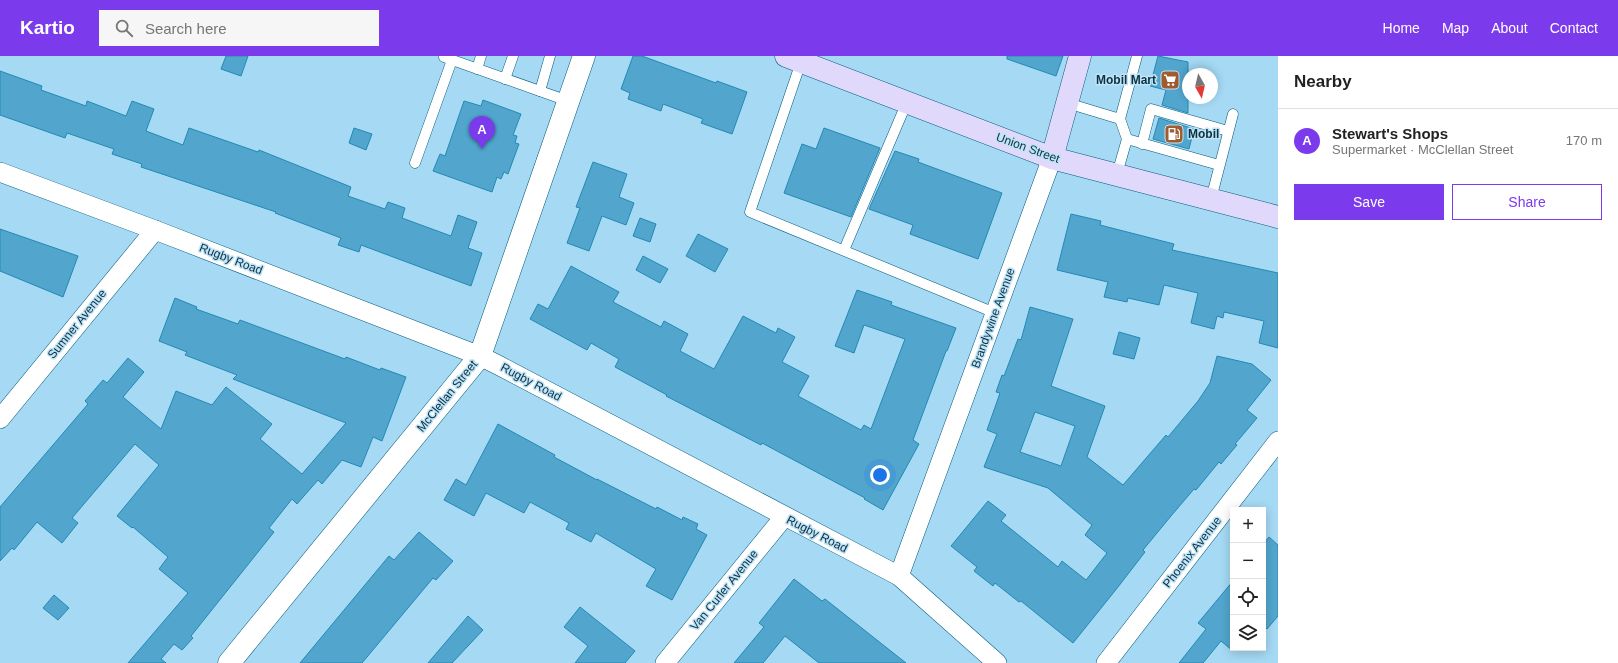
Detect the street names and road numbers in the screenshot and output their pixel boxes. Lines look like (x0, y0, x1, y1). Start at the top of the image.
street label: Union Street (994, 130, 1062, 166)
street label: Rugby Road (197, 241, 265, 277)
street label: Brandywine Avenue (968, 266, 1018, 370)
street label: Sumner Avenue (45, 286, 109, 362)
street label: McClellan Street (414, 357, 481, 435)
street label: Rugby Road (498, 360, 564, 404)
street label: Rugby Road (784, 513, 850, 555)
street label: Phoenix Avenue (1160, 513, 1224, 590)
street label: Van Curler Avenue (687, 547, 761, 633)

